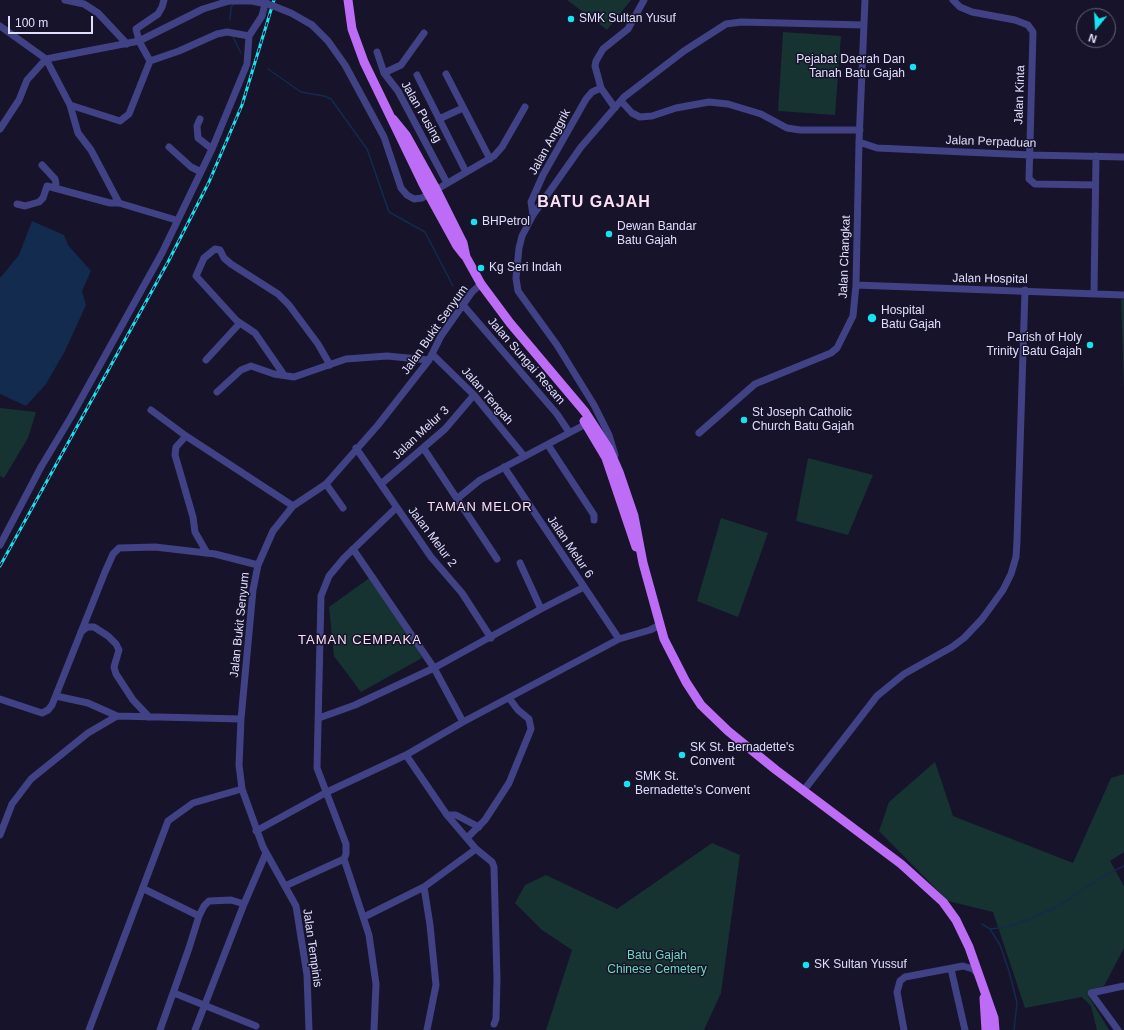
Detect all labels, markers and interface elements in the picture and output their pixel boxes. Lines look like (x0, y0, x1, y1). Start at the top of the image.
scale bar (10, 8, 95, 34)
north arrow (1076, 8, 1116, 48)
place label: SMK Sultan Yusuf (579, 12, 676, 26)
marker: SMK Sultan Yusuf (566, 14, 576, 24)
text: 100 m (15, 16, 48, 30)
text: N (1087, 32, 1098, 45)
place label: Pejabat Daerah Dan Tanah Batu Gajah (796, 53, 905, 81)
marker: Pejabat Daerah Dan Tanah Batu Gajah (908, 62, 918, 72)
street label: Jalan Kinta (1012, 65, 1028, 125)
street label: Jalan Pusing (398, 79, 444, 145)
street label: Jalan Anggrik (526, 107, 574, 177)
street label: Jalan Perpaduan (945, 133, 1037, 151)
district label: BATU GAJAH (537, 193, 651, 213)
place label: BHPetrol (482, 215, 530, 229)
street label: Jalan Changkat (836, 215, 854, 299)
marker: BHPetrol (469, 217, 479, 227)
place label: Dewan Bandar Batu Gajah (617, 220, 696, 248)
marker: Dewan Bandar Batu Gajah (604, 229, 614, 239)
place label: Kg Seri Indah (489, 261, 562, 275)
marker: Kg Seri Indah (476, 263, 486, 273)
street label: Jalan Hospital (952, 271, 1028, 287)
street label: Jalan Bukit Senyum (399, 282, 471, 378)
place label: Hospital Batu Gajah (881, 304, 941, 332)
marker: Hospital Batu Gajah (866, 312, 878, 324)
street label: Jalan Sungai Resam (484, 314, 568, 408)
place label: Parish of Holy Trinity Batu Gajah (986, 331, 1082, 359)
marker: Parish of Holy Trinity Batu Gajah (1085, 340, 1095, 350)
street label: Jalan Tengah (458, 364, 516, 428)
street label: Jalan Melur 3 (390, 403, 452, 463)
place label: St Joseph Catholic Church Batu Gajah (752, 406, 854, 434)
marker: St Joseph Catholic Church Batu Gajah (739, 415, 749, 425)
district label: TAMAN MELOR (427, 499, 533, 515)
street label: Jalan Melur 2 (405, 504, 459, 570)
street label: Jalan Melur 6 (544, 513, 596, 581)
street label: Jalan Bukit Senyum (227, 572, 253, 678)
district label: TAMAN CEMPAKA (298, 632, 422, 648)
place label: SK St. Bernadette's Convent (690, 741, 794, 769)
marker: SK St. Bernadette's Convent (677, 750, 687, 760)
place label: SMK St. Bernadette's Convent (635, 770, 750, 798)
marker: SMK St. Bernadette's Convent (622, 779, 632, 789)
street label: Jalan Tempinis (299, 908, 325, 988)
park label: Batu Gajah Chinese Cemetery (607, 949, 707, 977)
place label: SK Sultan Yussuf (814, 958, 907, 972)
marker: SK Sultan Yussuf (801, 960, 811, 970)

